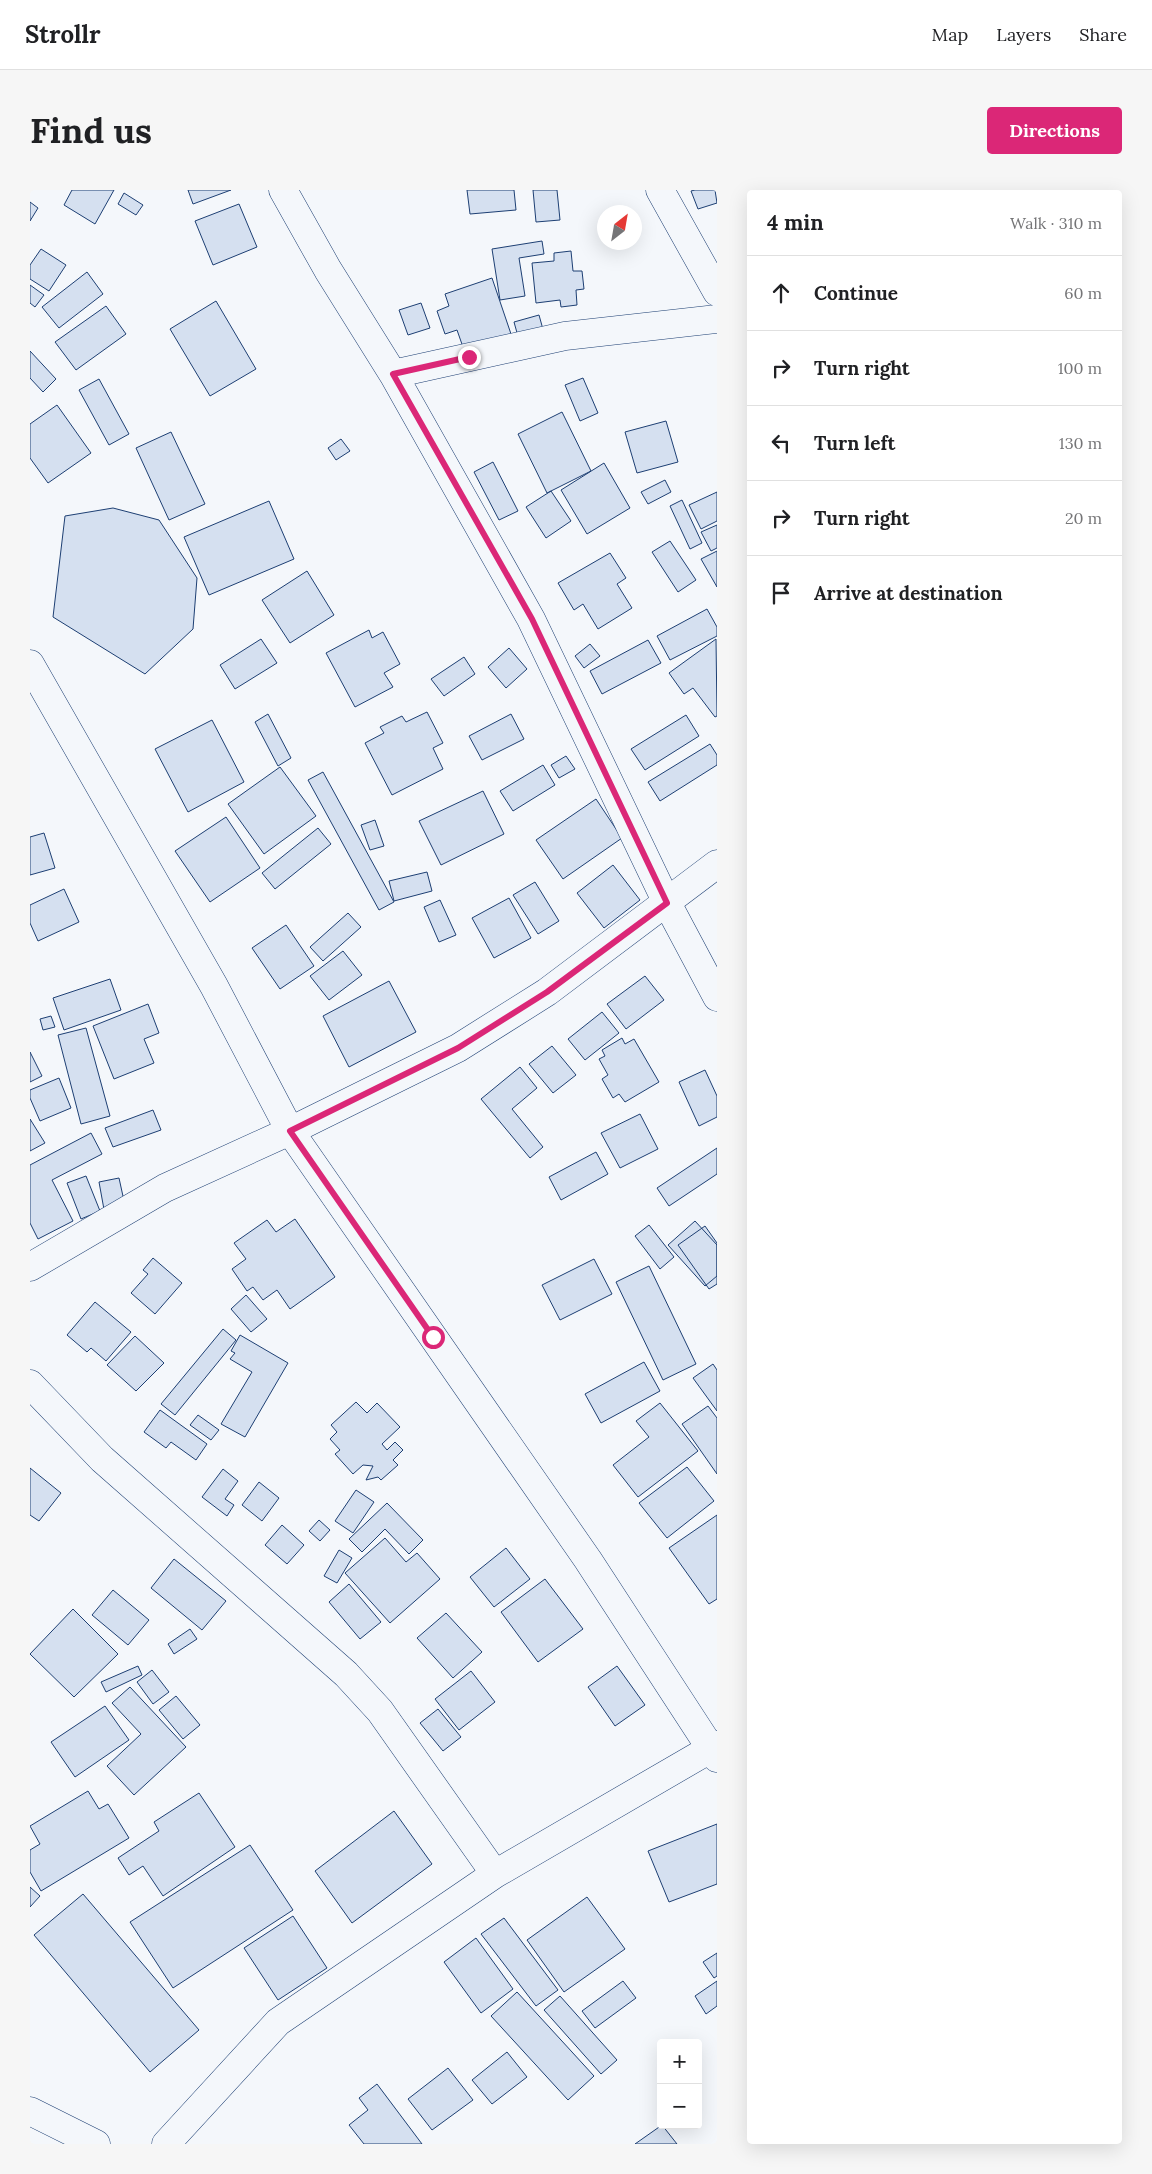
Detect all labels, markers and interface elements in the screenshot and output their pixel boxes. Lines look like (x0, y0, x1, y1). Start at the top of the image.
text: Strollr (25, 19, 100, 50)
text: Map (932, 23, 968, 46)
text: Layers (996, 23, 1051, 46)
text: Share (1079, 23, 1127, 46)
button: Directions (987, 107, 1122, 154)
text: Find us (30, 108, 152, 153)
north arrow (597, 205, 642, 250)
text: 4 min (767, 209, 824, 236)
text: Walk · 310 m (1010, 213, 1102, 233)
icon: ahead (767, 279, 795, 307)
text: Continue (814, 281, 898, 305)
text: 60 m (1064, 283, 1102, 303)
route end (458, 346, 481, 369)
icon: right (767, 354, 795, 382)
text: Turn right (814, 356, 910, 380)
text: 100 m (1058, 358, 1102, 378)
icon: left (767, 429, 795, 457)
text: Turn left (814, 431, 895, 455)
text: 130 m (1059, 433, 1102, 453)
icon: right (767, 504, 795, 532)
text: Turn right (814, 506, 910, 530)
text: 20 m (1065, 508, 1102, 528)
icon: arrive (767, 579, 795, 607)
text: Arrive at destination (814, 581, 1003, 605)
route start (422, 1326, 445, 1349)
map controls (657, 2039, 702, 2129)
button: + (657, 2039, 702, 2084)
button: − (657, 2084, 702, 2129)

